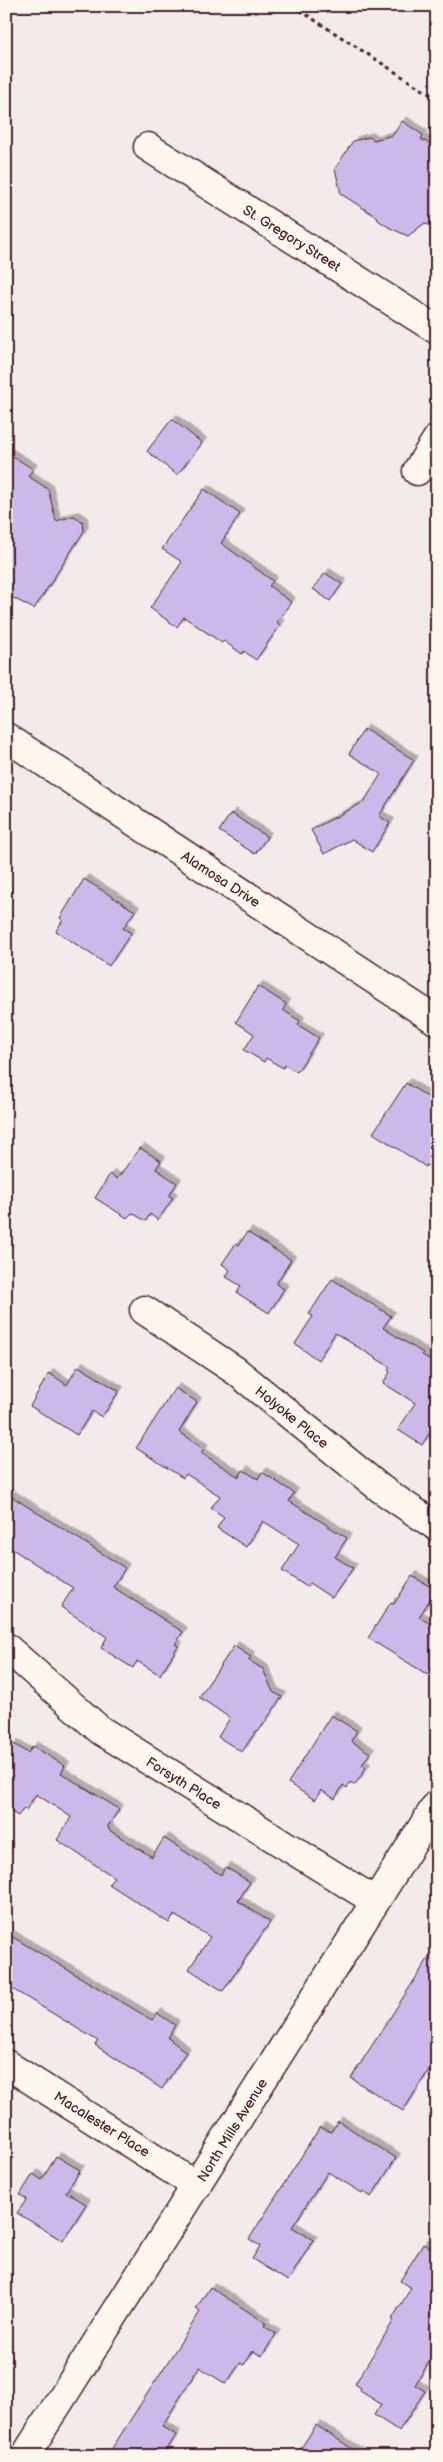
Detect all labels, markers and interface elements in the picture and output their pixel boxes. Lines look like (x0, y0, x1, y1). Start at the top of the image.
street label: St. Gregory Street (240, 202, 344, 276)
street label: Alamosa Drive (178, 848, 263, 911)
street label: Holyoke Place (252, 1383, 332, 1452)
street label: Forsyth Place (143, 1754, 225, 1813)
street label: North Mills Avenue (194, 2075, 271, 2185)
street label: Macalester Place (51, 2088, 153, 2161)

